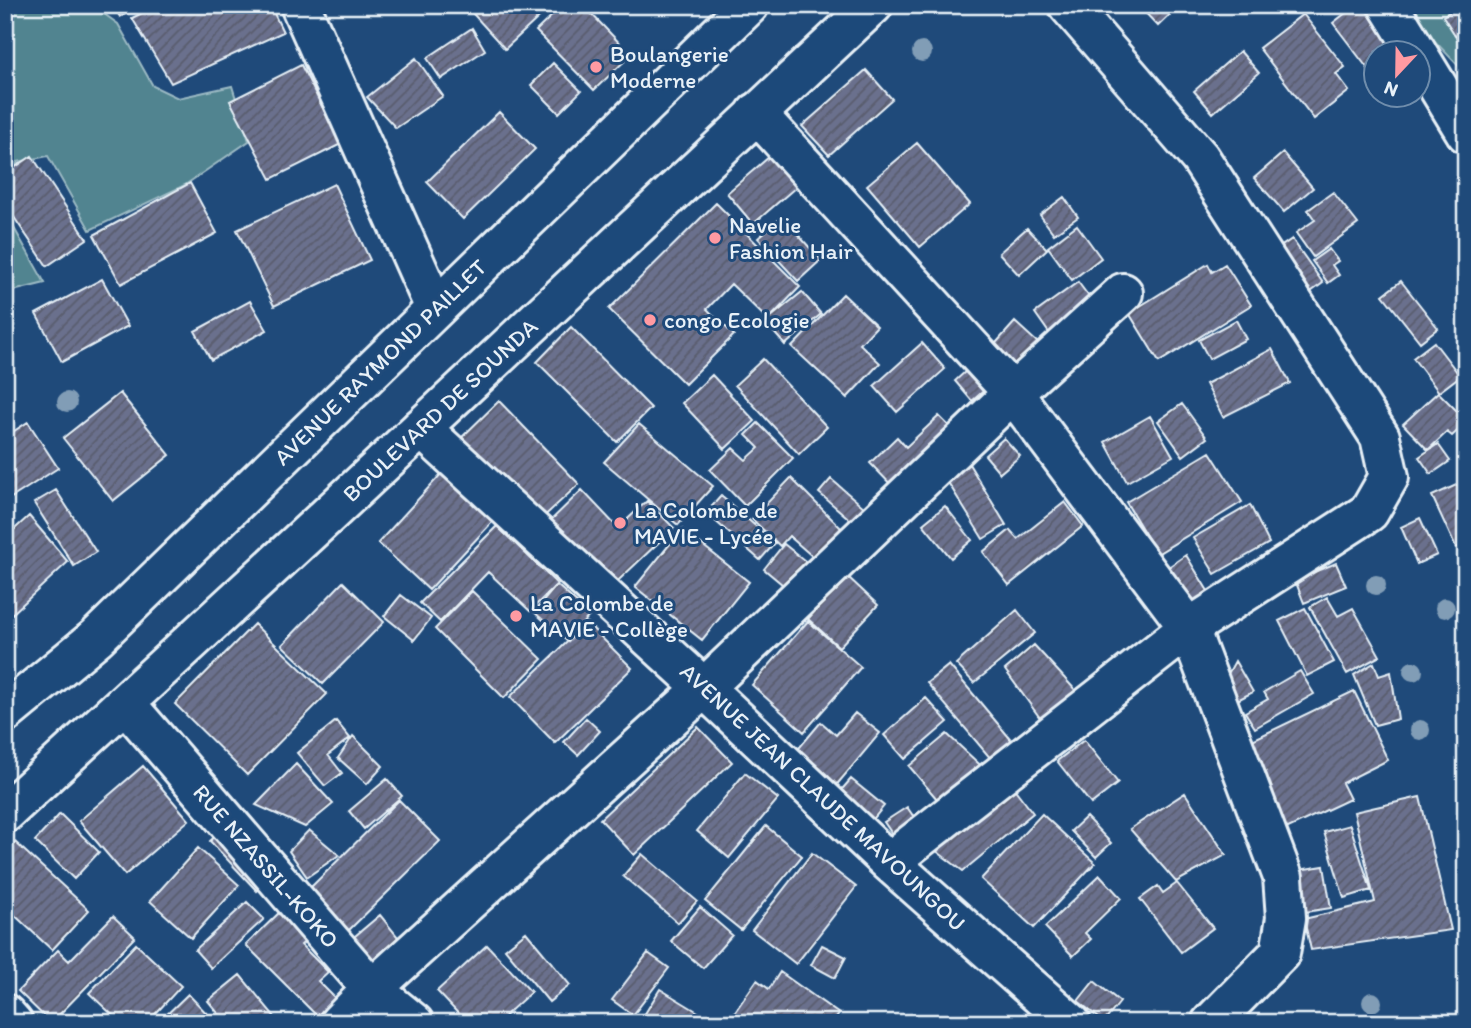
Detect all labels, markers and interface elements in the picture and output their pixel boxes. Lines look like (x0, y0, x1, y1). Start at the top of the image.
north arrow (1362, 38, 1432, 108)
place label: Boulangerie Moderne (610, 40, 729, 94)
marker: Boulangerie Moderne (588, 59, 604, 75)
text: N (1381, 76, 1401, 102)
place label: Navelie Fashion Hair (729, 211, 853, 265)
marker: Navelie Fashion Hair (707, 230, 723, 246)
street label: AVENUE RAYMOND PAILLET (268, 253, 492, 471)
place label: congo Ecologie (664, 306, 810, 334)
street label: BOULEVARD DE SOUNDA (337, 312, 544, 508)
marker: congo Ecologie (642, 312, 658, 328)
place label: La Colombe de MAVIE - Lycée (634, 496, 778, 550)
marker: La Colombe de MAVIE - Lycée (612, 515, 628, 531)
place label: La Colombe de MAVIE - Collège (530, 589, 688, 643)
marker: La Colombe de MAVIE - Collège (508, 608, 524, 624)
street label: AVENUE JEAN CLAUDE MAVOUNGOU (674, 657, 972, 937)
street label: RUE NZASSIL-KOKO (187, 778, 345, 954)

